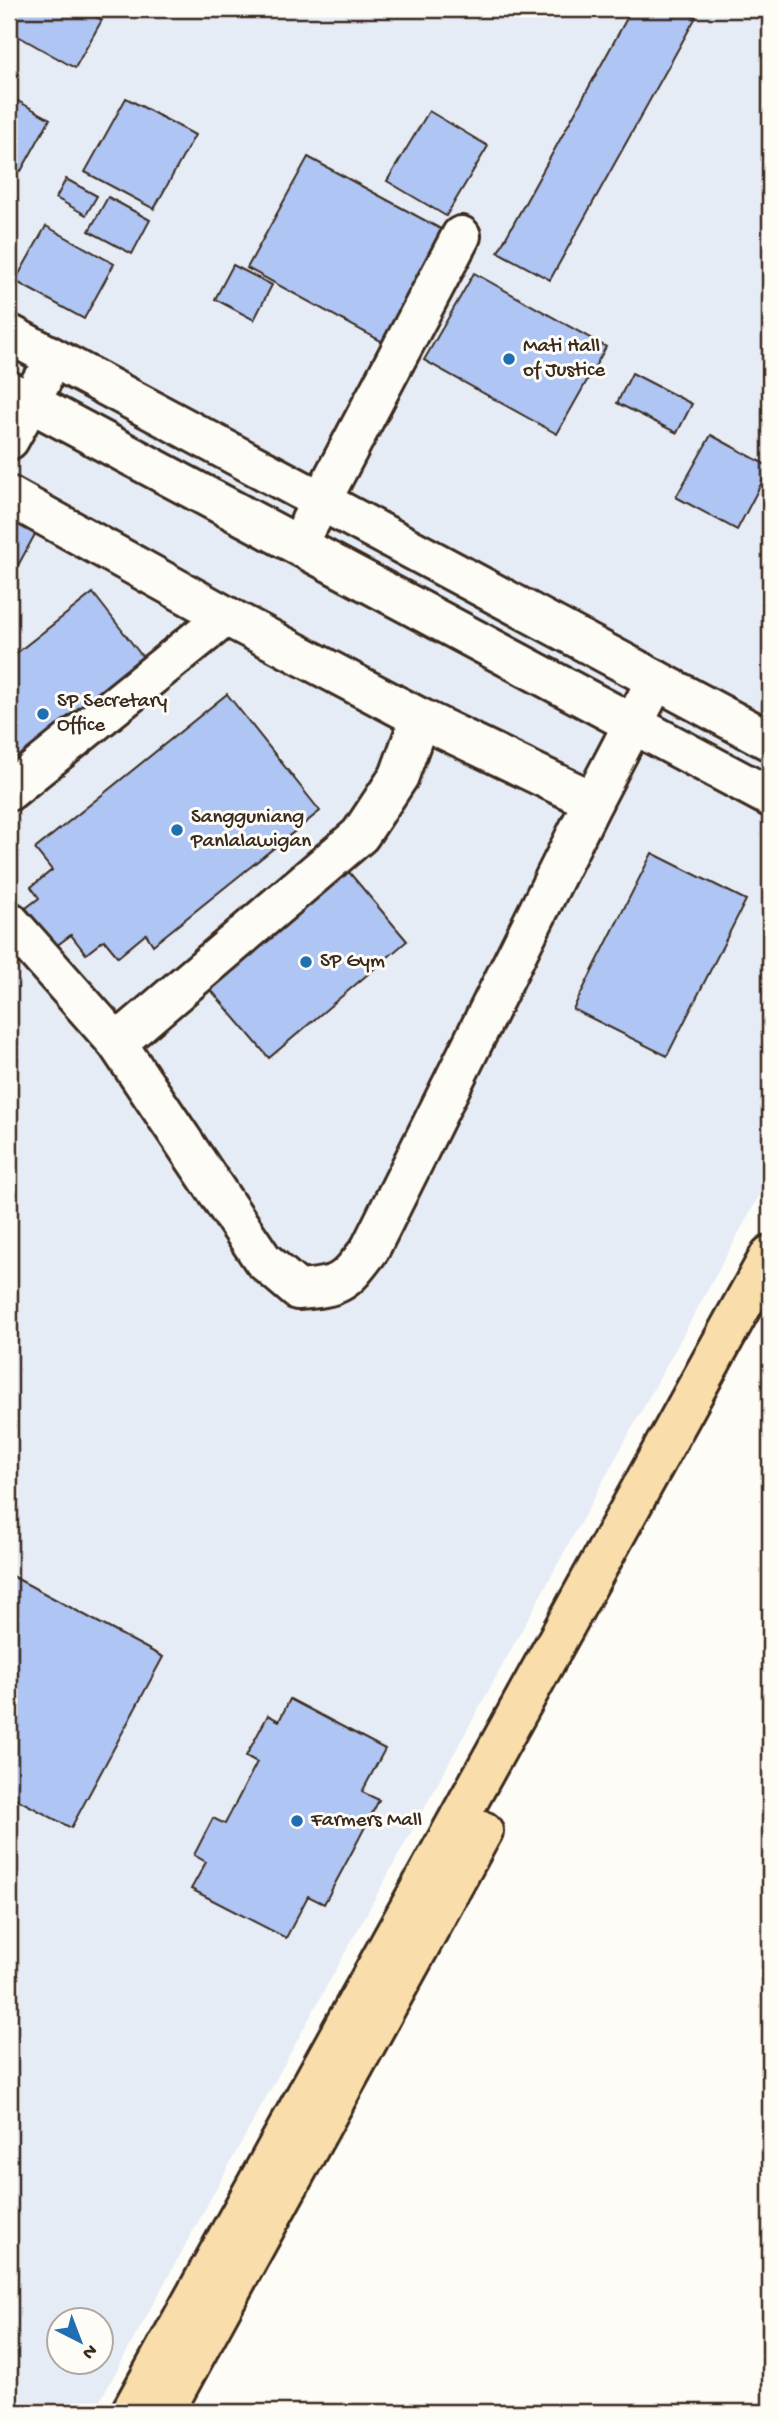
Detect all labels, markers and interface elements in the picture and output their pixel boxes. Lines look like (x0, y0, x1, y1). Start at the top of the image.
place label: Mati Hall of Justice (523, 335, 606, 384)
marker: Mati Hall of Justice (501, 351, 517, 367)
place label: SP Secretary Office (57, 690, 167, 739)
marker: SP Secretary Office (35, 706, 51, 722)
place label: Sangguniang Panlalawigan (190, 806, 311, 855)
marker: Sangguniang Panlalawigan (169, 822, 185, 838)
place label: SP Gym (320, 950, 385, 975)
marker: SP Gym (298, 954, 314, 970)
place label: Farmers Mall (310, 1809, 422, 1834)
marker: Farmers Mall (289, 1813, 305, 1829)
north arrow (46, 2306, 116, 2376)
text: N (77, 2338, 101, 2364)

